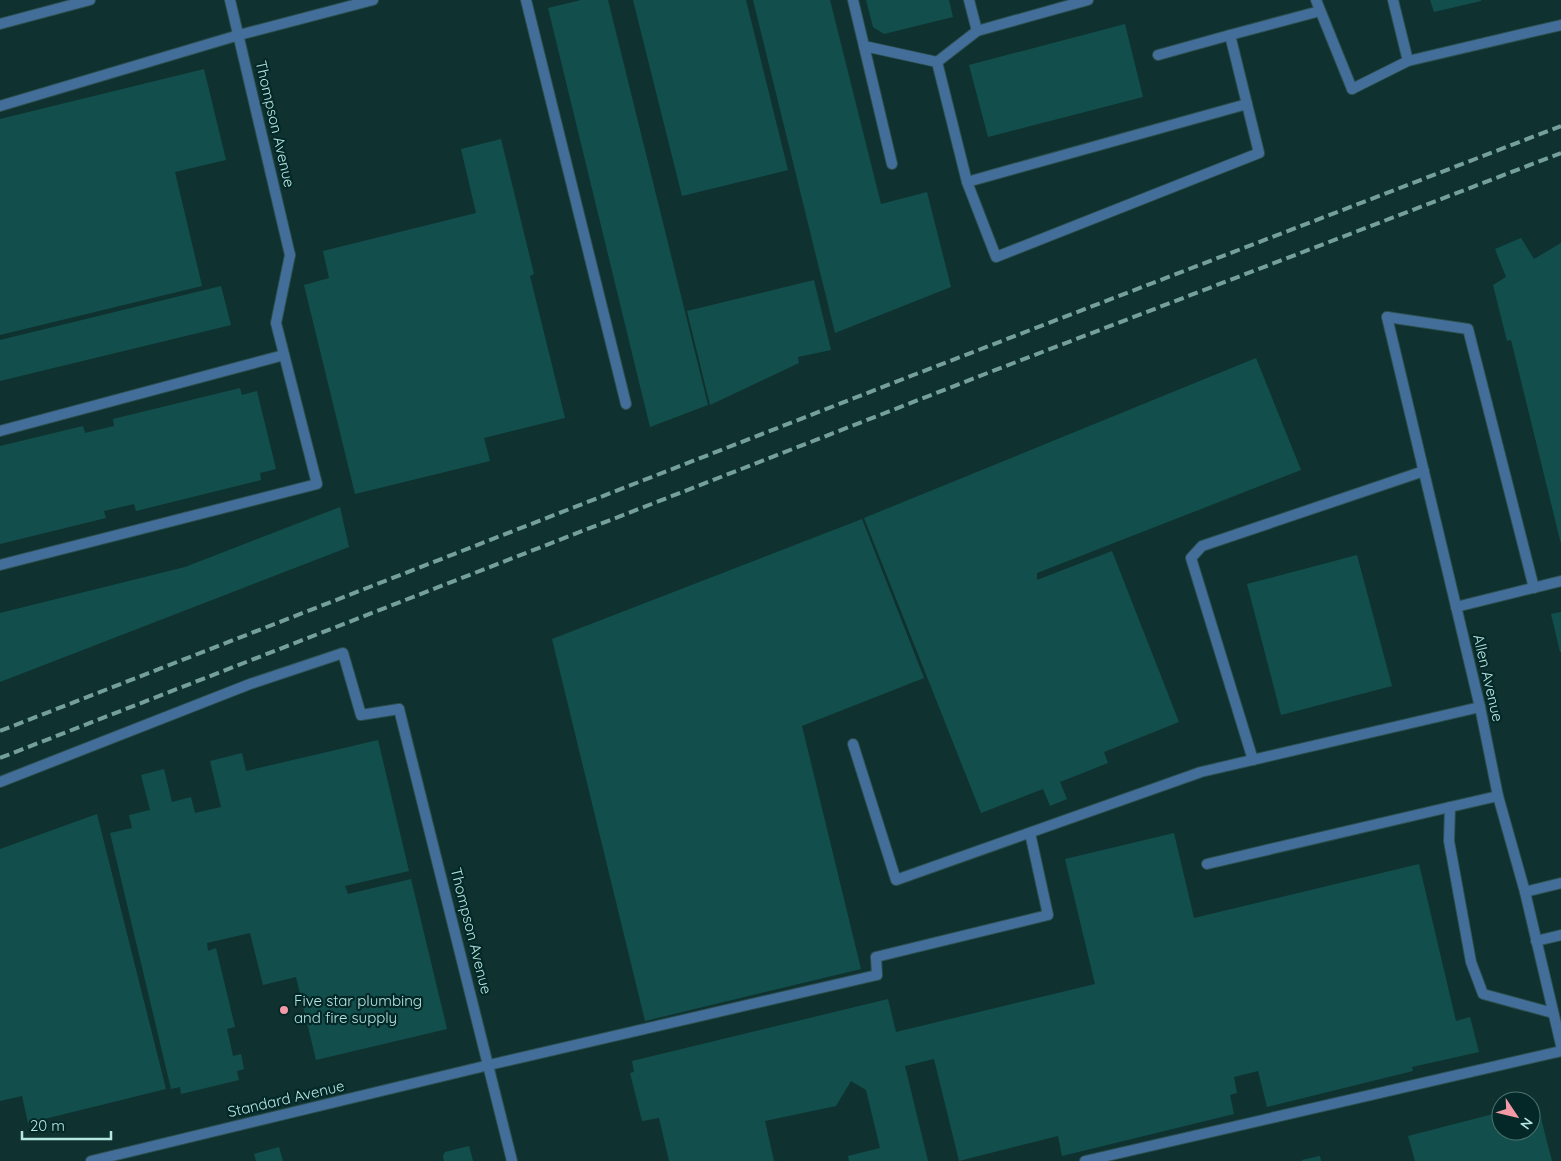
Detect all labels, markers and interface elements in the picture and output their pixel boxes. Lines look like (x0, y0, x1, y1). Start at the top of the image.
street label: Thompson Avenue (252, 59, 299, 189)
street label: Allen Avenue (1469, 632, 1508, 723)
street label: Thompson Avenue (447, 866, 496, 996)
place label: Five star plumbing and fire supply (294, 991, 422, 1027)
marker: Five star plumbing and fire supply (278, 1004, 290, 1016)
street label: Standard Avenue (226, 1076, 346, 1121)
north arrow (1491, 1091, 1541, 1141)
scale bar (22, 1108, 111, 1140)
text: N (1516, 1114, 1537, 1133)
text: 20 m (30, 1116, 65, 1135)

